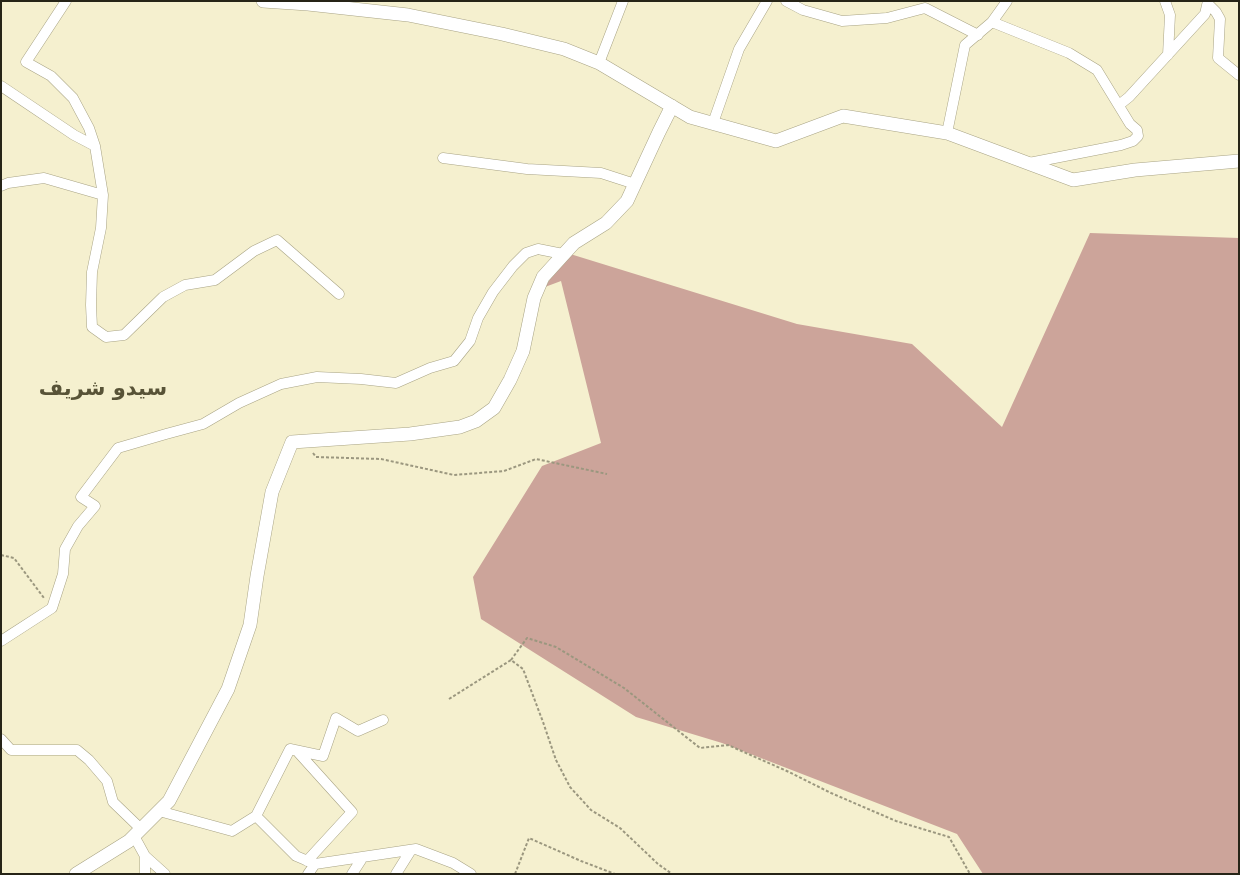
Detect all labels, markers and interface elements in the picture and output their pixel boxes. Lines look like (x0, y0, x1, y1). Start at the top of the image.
district label: سيدو شريف (39, 377, 167, 403)

